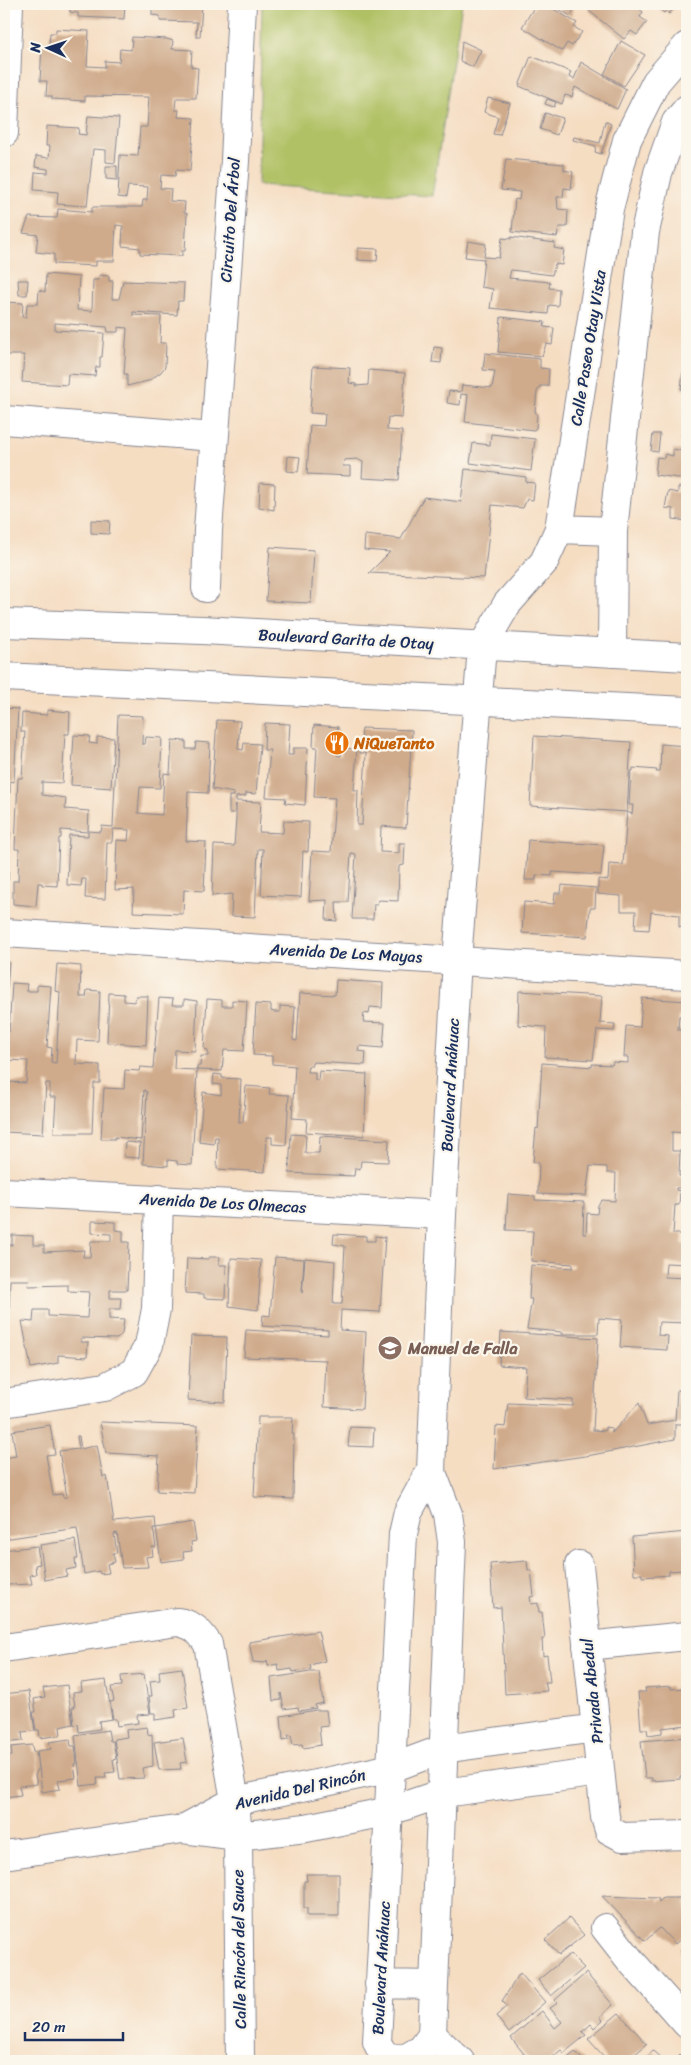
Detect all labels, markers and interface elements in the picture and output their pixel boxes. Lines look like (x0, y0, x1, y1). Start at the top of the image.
north arrow (22, 22, 72, 72)
text: N (23, 42, 48, 54)
street label: Circuito Del Árbol (211, 156, 249, 283)
street label: Calle Paseo Otay Vista (561, 267, 615, 428)
street label: Boulevard Garita de Otay (258, 620, 435, 658)
place label: NiQueTanto (353, 729, 435, 758)
restaurant icon: NiQueTanto (324, 730, 350, 756)
street label: Avenida De Los Mayas (268, 934, 423, 971)
street label: Boulevard Anáhuac (432, 1017, 468, 1153)
street label: Avenida De Los Olmecas (138, 1184, 308, 1222)
place label: Manuel de Falla (407, 1334, 518, 1363)
school or university icon: Manuel de Falla (377, 1335, 403, 1361)
street label: Privada Abedul (572, 1636, 612, 1745)
street label: Avenida Del Rincón (231, 1760, 369, 1818)
street label: Calle Rincón del Sauce (223, 1869, 255, 2029)
street label: Boulevard Anáhuac (363, 1900, 399, 2036)
scale bar (25, 2010, 122, 2042)
text: 20 m (32, 2014, 66, 2040)

